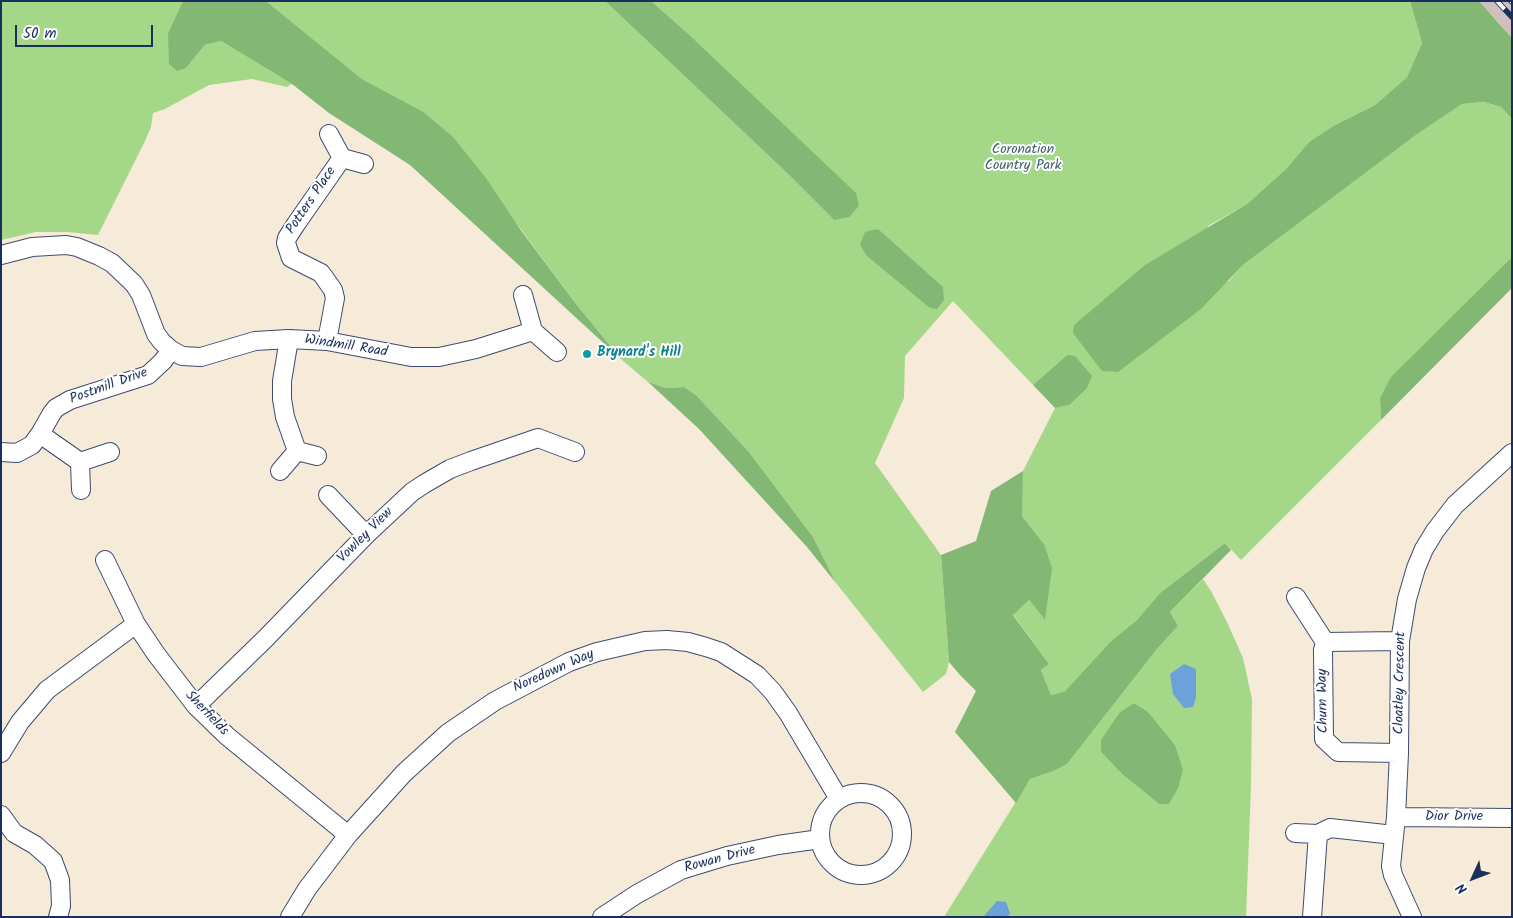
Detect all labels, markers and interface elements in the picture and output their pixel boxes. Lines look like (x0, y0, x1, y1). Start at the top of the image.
scale bar (18, 15, 155, 47)
text: 50 m (23, 22, 57, 46)
park label: Coronation Country Park (985, 143, 1061, 176)
street label: Potters Place (283, 164, 341, 238)
street label: Windmill Road (303, 332, 389, 362)
place label: Brynard's Hill (597, 346, 681, 362)
marker: Brynard's Hill (581, 348, 593, 360)
street label: Postmill Drive (68, 365, 150, 409)
street label: Vowley View (335, 505, 397, 567)
street label: Cloatley Crescent (1392, 631, 1410, 735)
street label: Noredown Way (511, 647, 597, 697)
street label: Churn Way (1315, 669, 1333, 733)
street label: Sherfields (181, 688, 231, 740)
street label: Dior Drive (1425, 810, 1483, 826)
street label: Rowan Drive (683, 842, 757, 878)
north arrow (1448, 853, 1498, 903)
text: N (1451, 877, 1473, 899)

